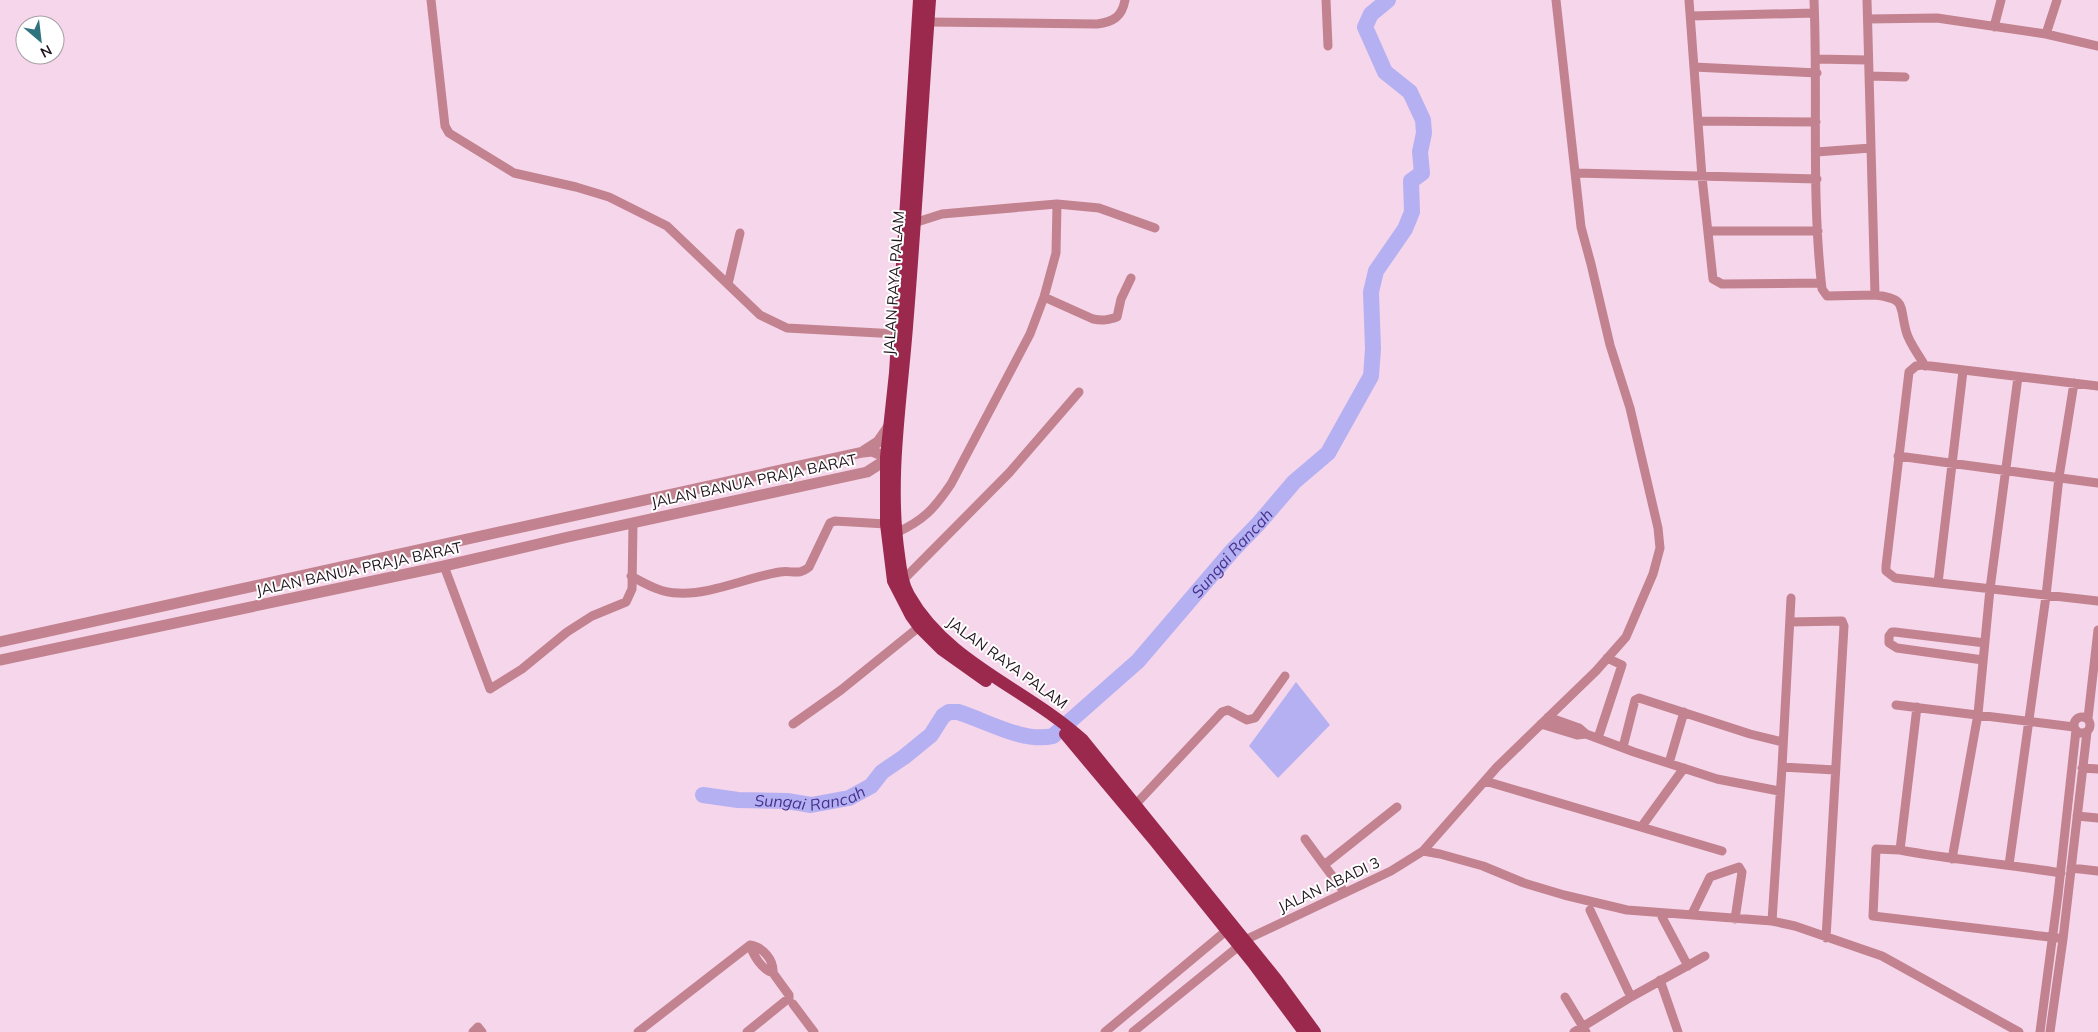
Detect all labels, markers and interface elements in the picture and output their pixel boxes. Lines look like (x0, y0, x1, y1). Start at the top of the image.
north arrow (15, 15, 65, 65)
text: N (37, 41, 55, 62)
street label: JALAN RAYA PALAM (879, 210, 908, 356)
street label: JALAN BANUA PRAJA BARAT (649, 449, 858, 512)
water label: Sungai Rancah (1187, 504, 1277, 602)
street label: JALAN BANUA PRAJA BARAT (254, 537, 463, 600)
street label: JALAN RAYA PALAM (943, 612, 1071, 713)
water label: Sungai Rancah (754, 781, 869, 815)
street label: JALAN ABADI 3 (1275, 853, 1383, 916)

